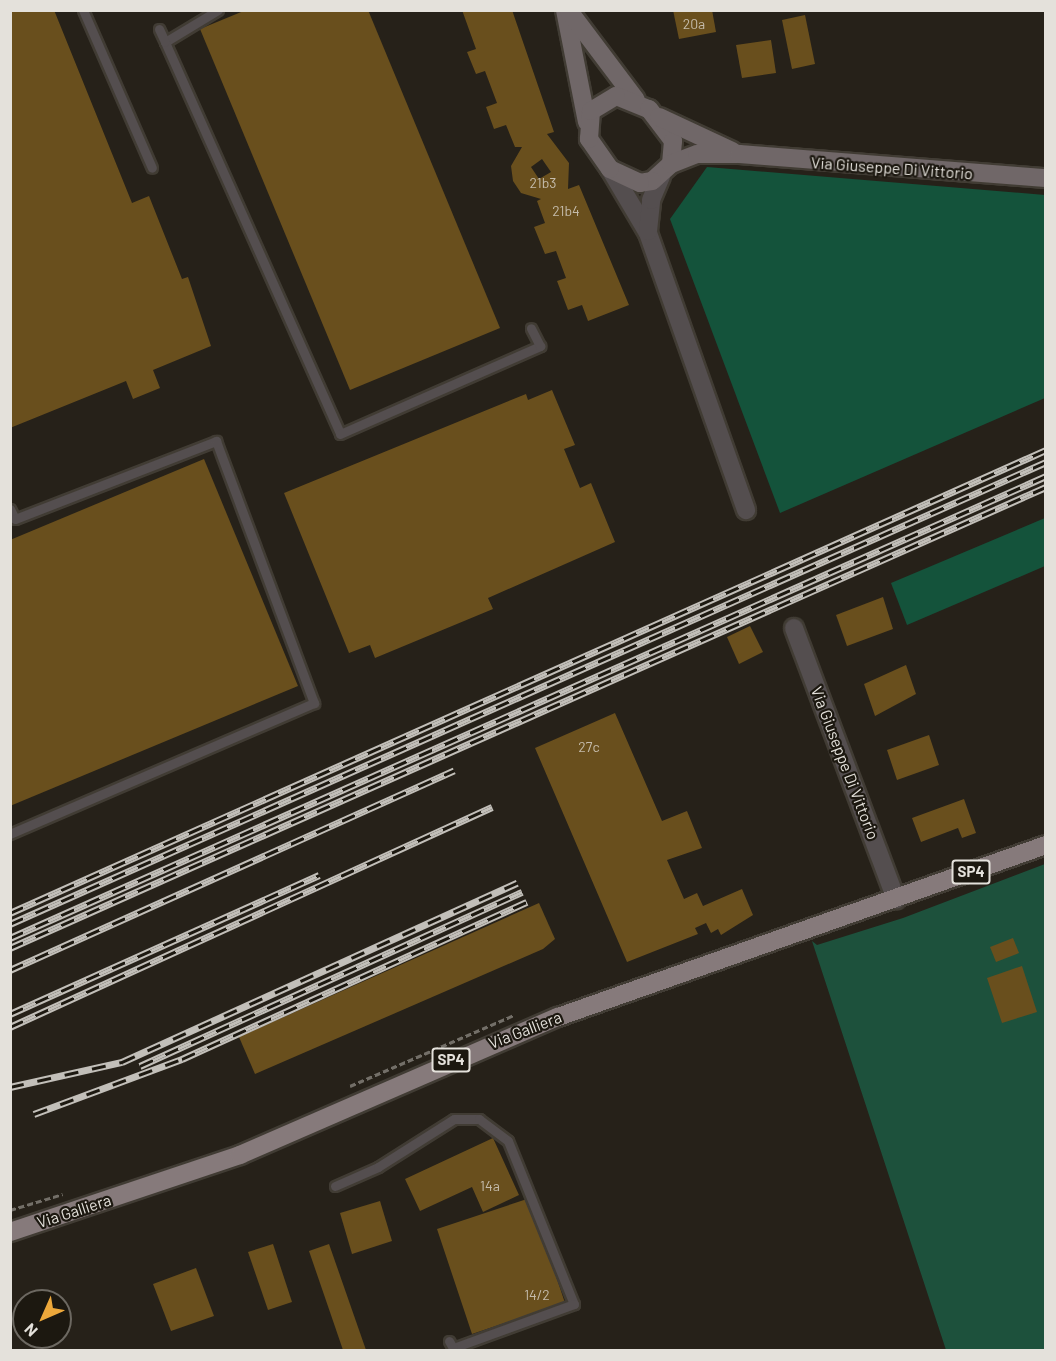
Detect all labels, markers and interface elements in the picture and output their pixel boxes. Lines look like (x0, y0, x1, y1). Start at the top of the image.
house number: 20a (683, 16, 705, 32)
street label: Via Giuseppe Di Vittorio (810, 153, 974, 183)
house number: 21b3 (529, 175, 557, 191)
house number: 21b4 (552, 203, 580, 219)
street label: Via Giuseppe Di Vittorio (807, 684, 883, 842)
house number: 27c (578, 739, 600, 755)
road number: SP4 (952, 860, 990, 884)
street label: Via Galliera (486, 1007, 564, 1053)
road number: SP4 (432, 1048, 470, 1072)
house number: 14a (480, 1178, 500, 1194)
street label: Via Galliera (35, 1190, 113, 1232)
house number: 14/2 (524, 1287, 550, 1303)
north arrow (12, 1289, 72, 1349)
text: N (20, 1320, 41, 1341)

